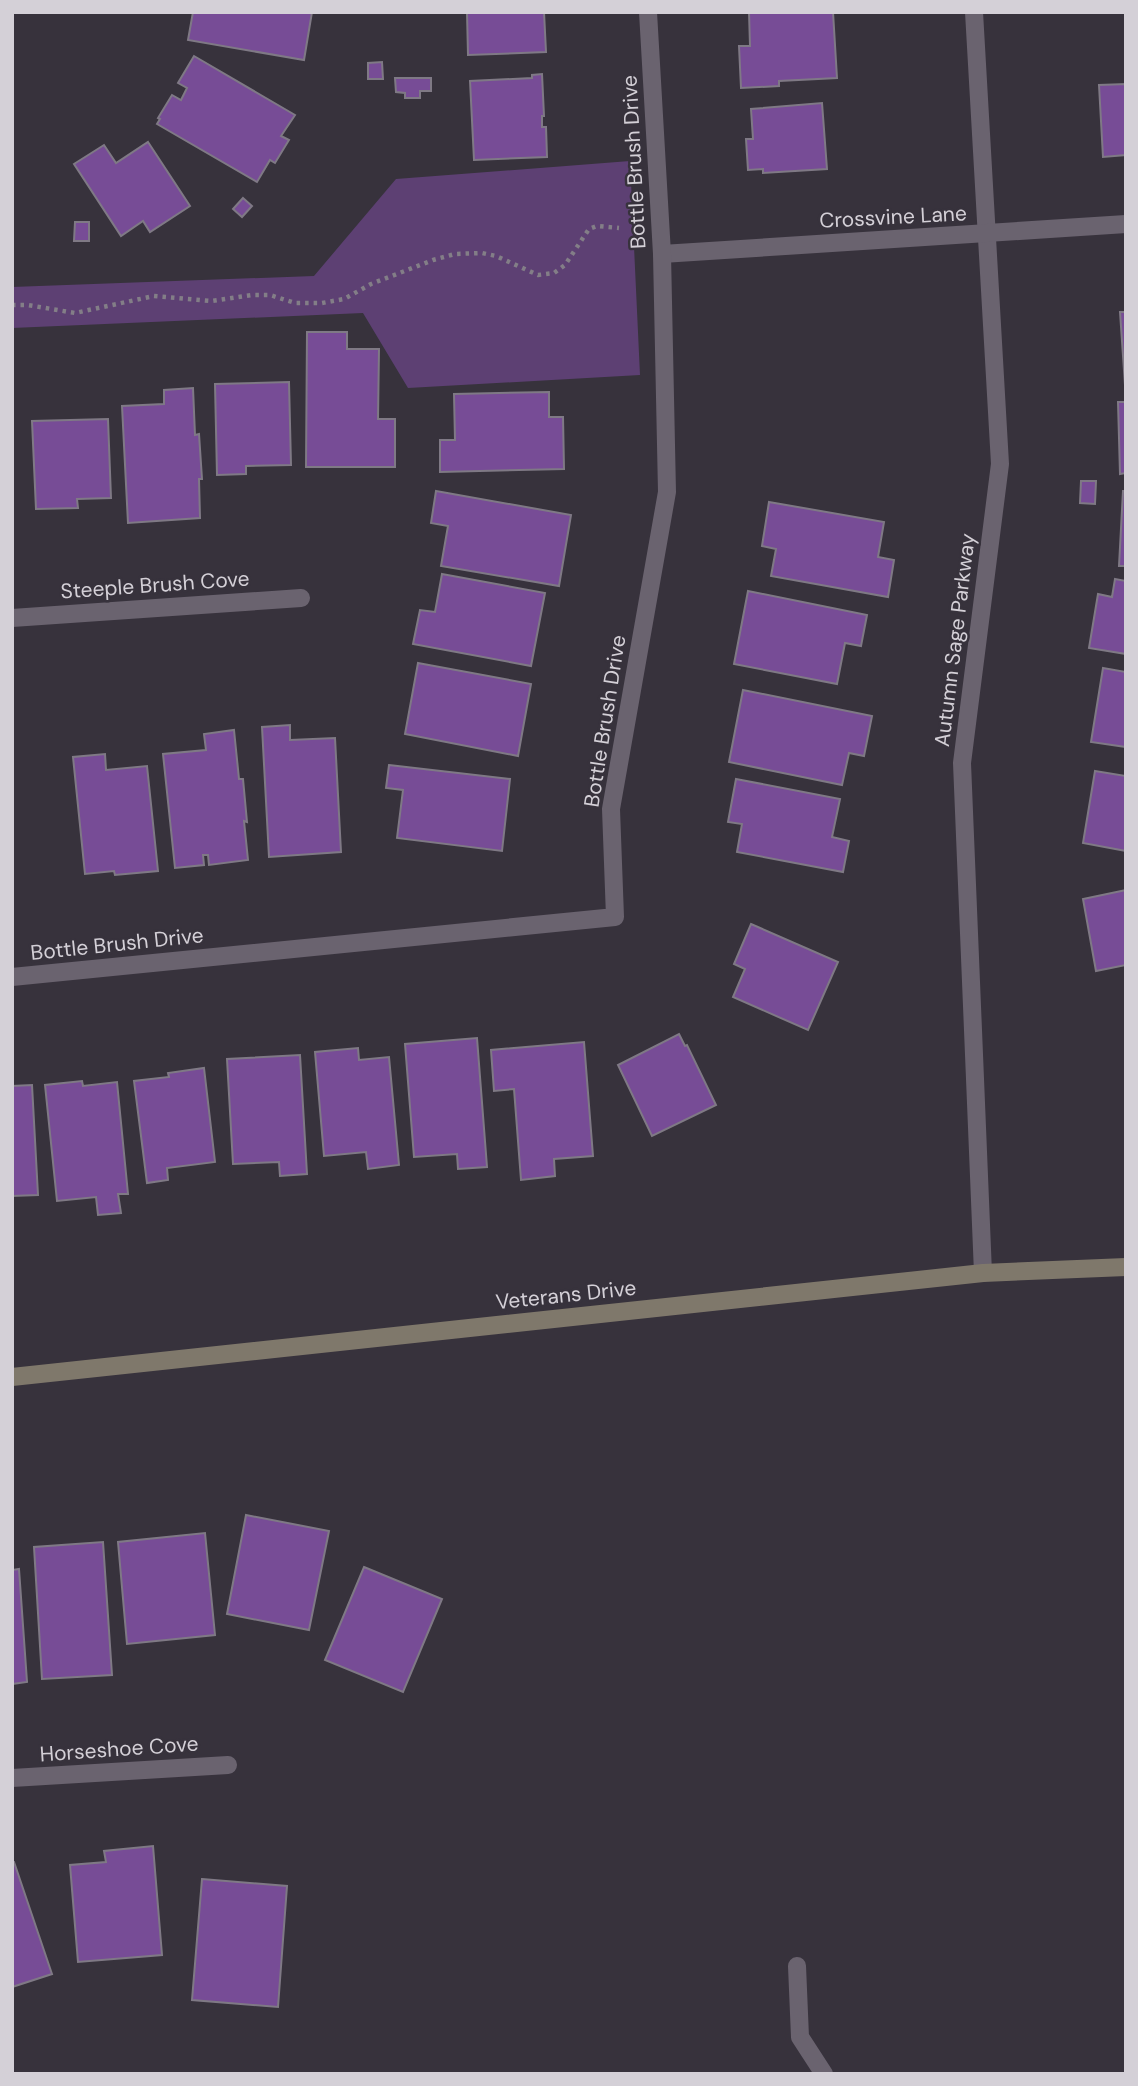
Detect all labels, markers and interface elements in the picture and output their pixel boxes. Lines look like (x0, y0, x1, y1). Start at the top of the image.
street label: Bottle Brush Drive (615, 74, 653, 249)
street label: Crossvine Lane (819, 199, 967, 235)
street label: Autumn Sage Parkway (928, 531, 982, 748)
street label: Steeple Brush Cove (60, 564, 251, 606)
street label: Bottle Brush Drive (578, 633, 632, 809)
street label: Bottle Brush Drive (29, 921, 205, 967)
street label: Veterans Drive (494, 1274, 638, 1316)
street label: Horseshoe Cove (39, 1729, 199, 1769)

